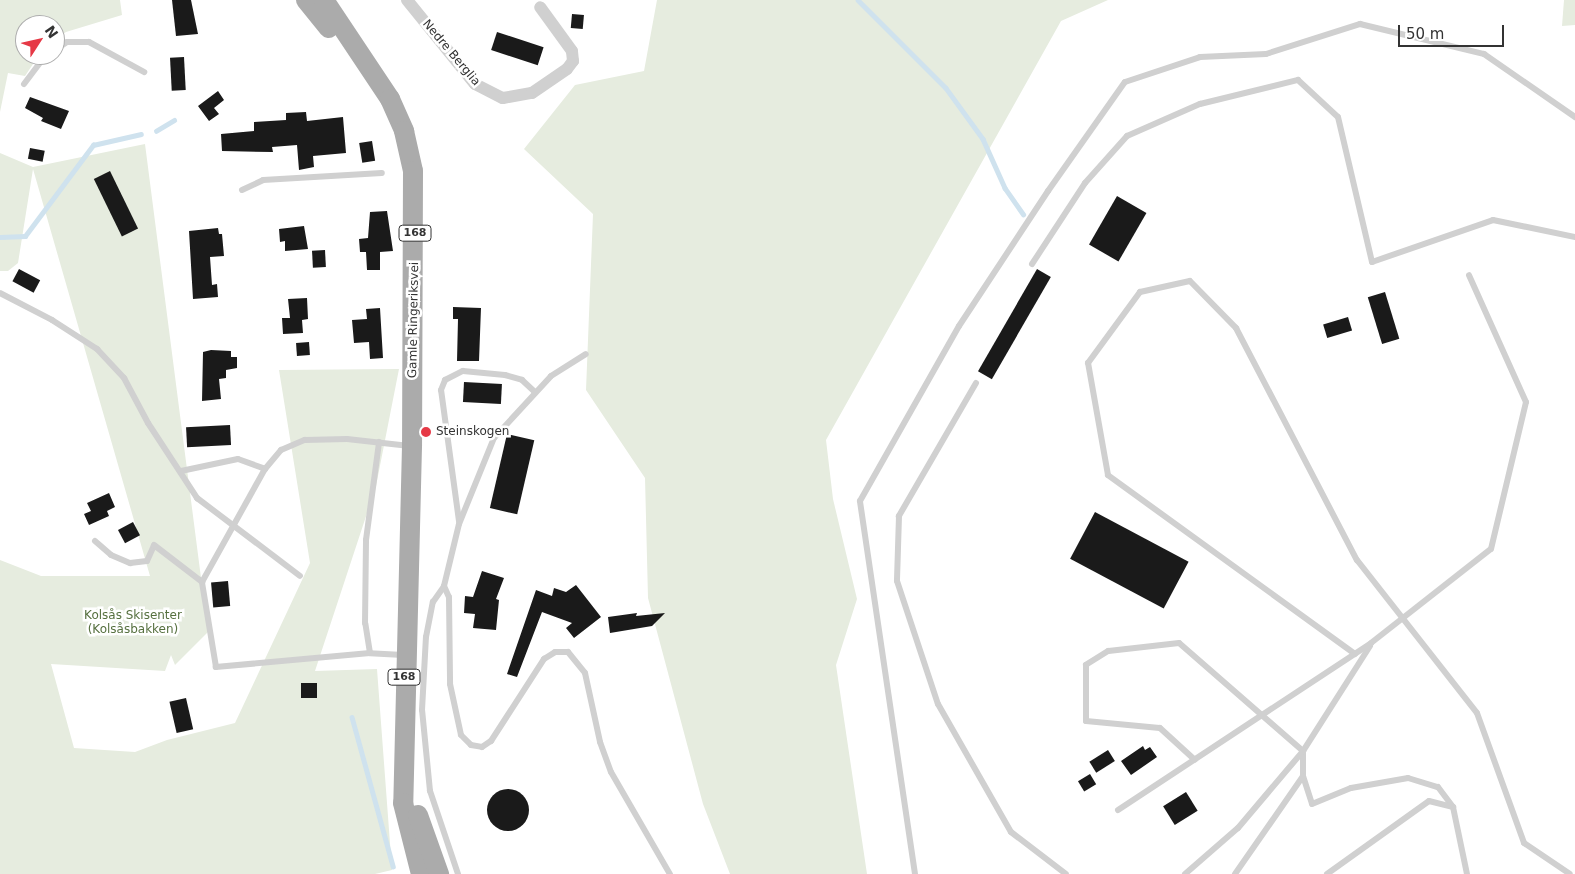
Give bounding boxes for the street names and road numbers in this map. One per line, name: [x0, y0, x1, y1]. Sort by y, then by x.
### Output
street label: Nedre Berglia: [419, 17, 483, 89]
road number: 168: [398, 224, 432, 242]
street label: Gamle Ringeriksvei: [406, 262, 422, 378]
road number: 168: [386, 669, 422, 686]

